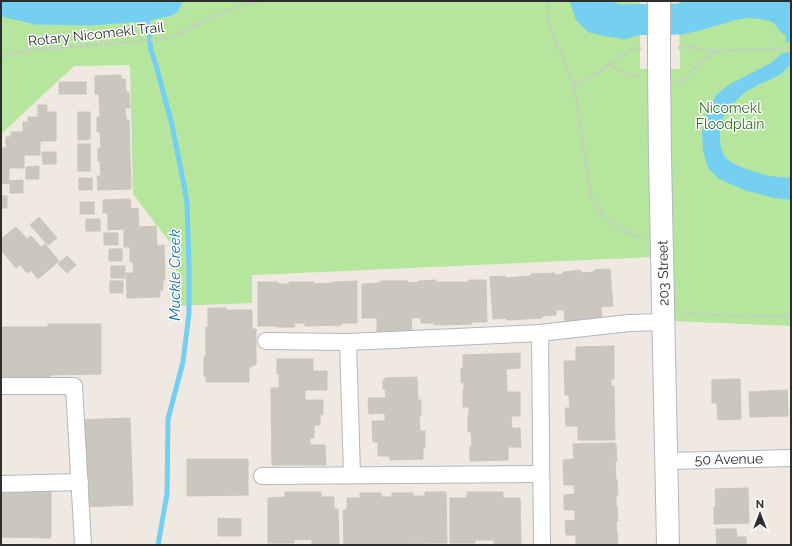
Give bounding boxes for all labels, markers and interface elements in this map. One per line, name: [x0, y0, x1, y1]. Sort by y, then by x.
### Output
street label: Rotary Nicomekl Trail: [27, 19, 165, 49]
park label: Nicomekl Floodplain: [696, 100, 764, 132]
water label: Muckle Creek: [166, 229, 184, 321]
street label: 203 Street: [654, 240, 672, 306]
street label: 50 Avenue: [695, 450, 763, 468]
north arrow: [740, 494, 780, 534]
text: N: [756, 498, 764, 511]

